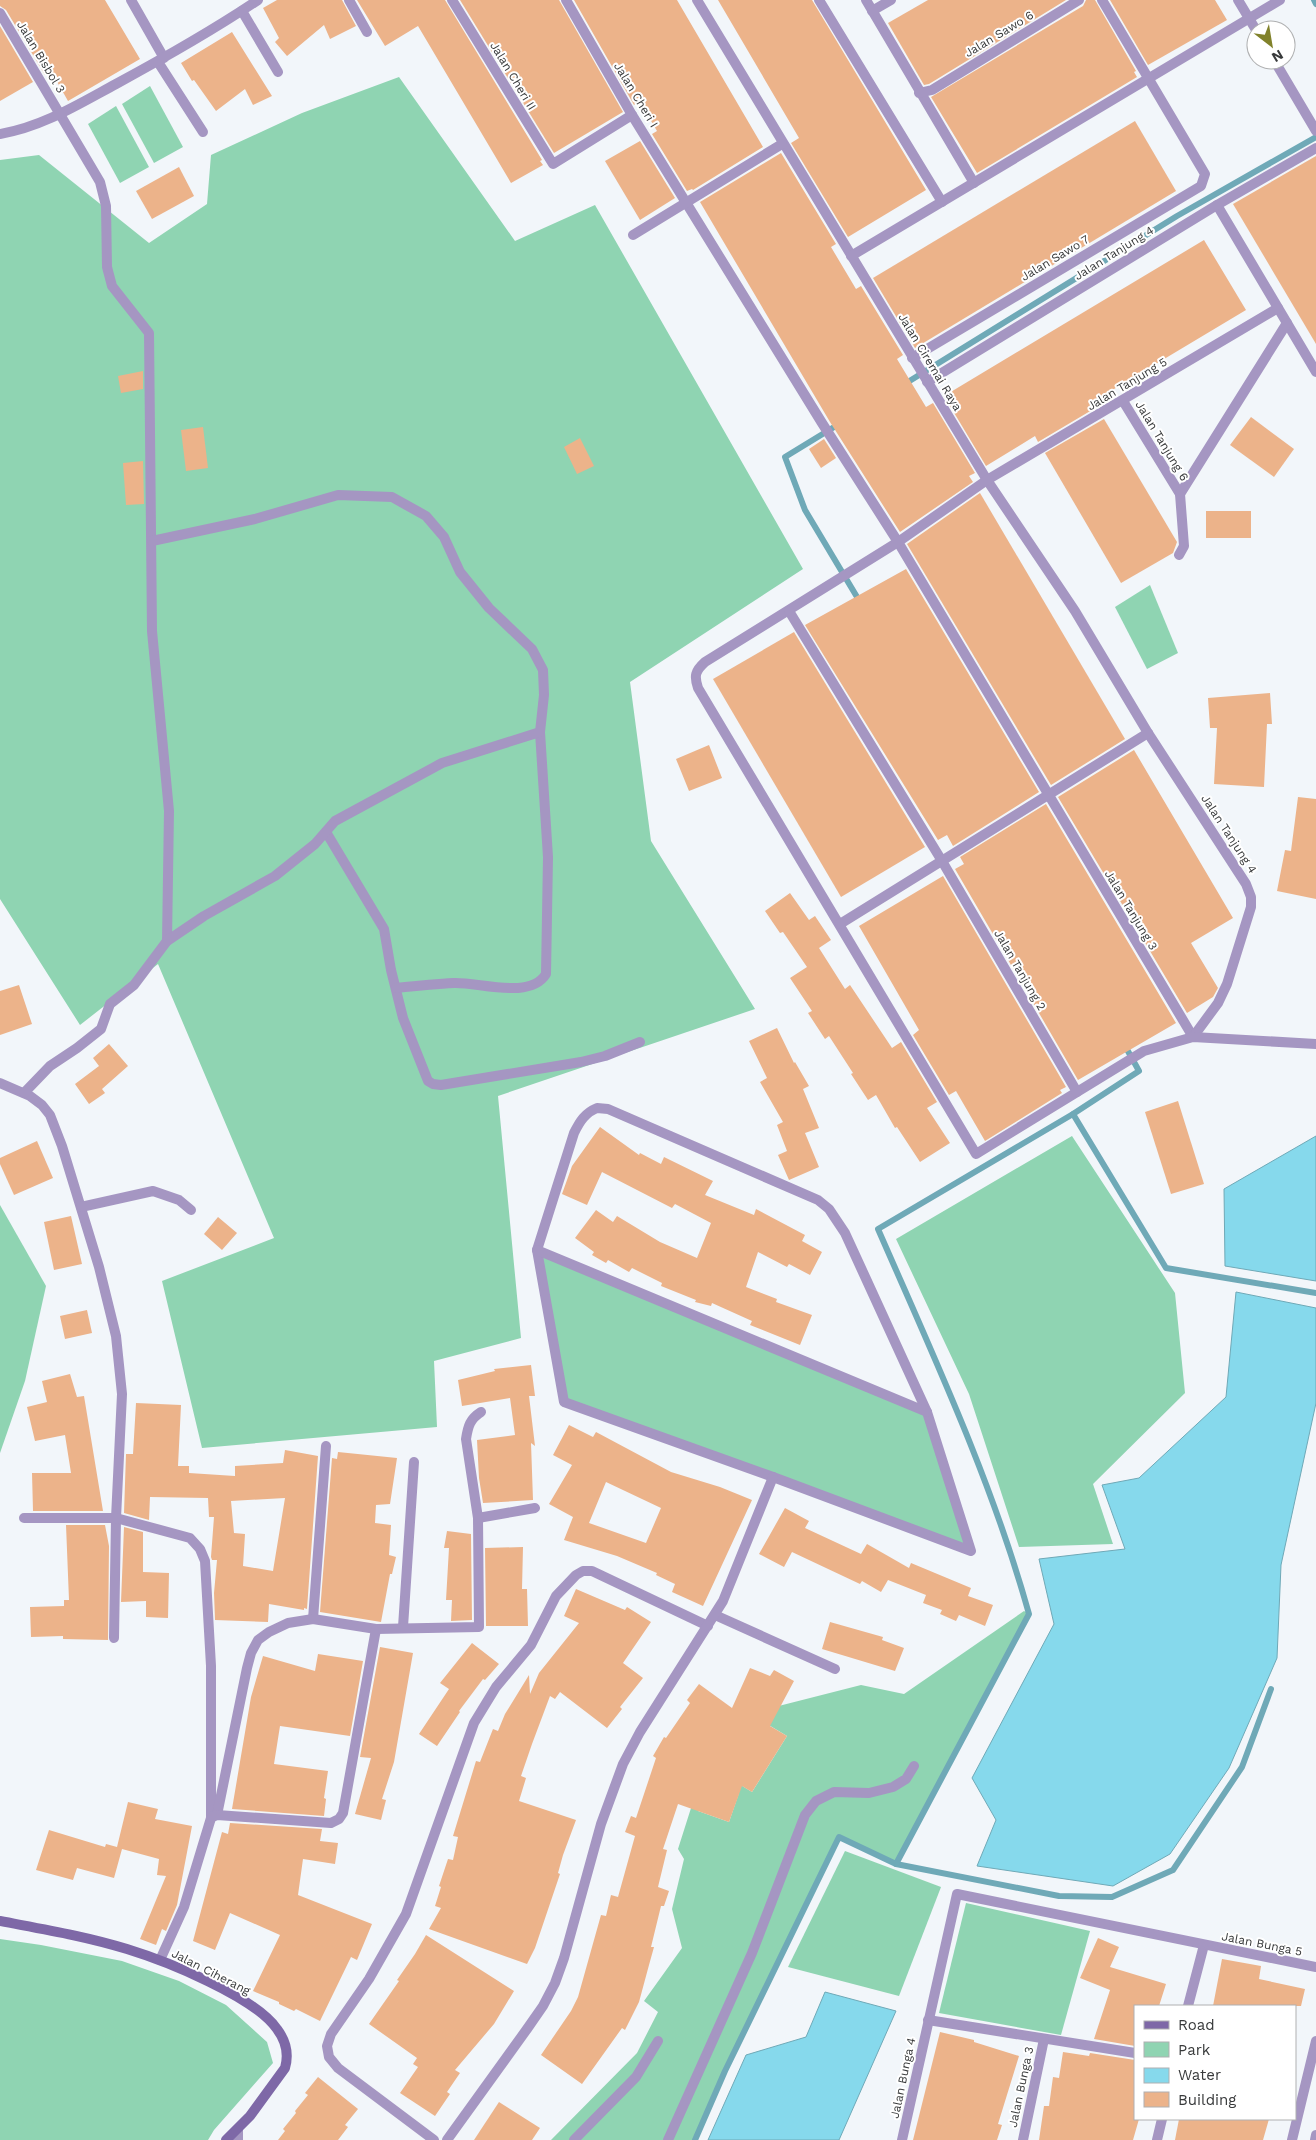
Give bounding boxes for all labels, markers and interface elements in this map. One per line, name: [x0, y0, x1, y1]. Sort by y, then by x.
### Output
street label: Jalan Sawo 6: [962, 8, 1036, 60]
street label: Jalan Bisbol 3: [14, 18, 68, 96]
north arrow: [1246, 20, 1296, 70]
street label: Jalan Cheri II: [487, 39, 539, 113]
text: N: [1269, 47, 1286, 66]
street label: Jalan Cheri I: [611, 60, 661, 130]
street label: Jalan Tanjung 4: [1072, 223, 1156, 283]
street label: Jalan Sawo 7: [1018, 232, 1092, 284]
street label: Jalan Ciremai Raya: [895, 311, 965, 413]
street label: Jalan Tanjung 5: [1084, 355, 1170, 413]
street label: Jalan Tanjung 6: [1133, 398, 1191, 484]
street label: Jalan Tanjung 4: [1198, 792, 1260, 876]
street label: Jalan Tanjung 3: [1102, 867, 1160, 953]
street label: Jalan Tanjung 2: [991, 927, 1049, 1013]
street label: Jalan Bunga 5: [1220, 1929, 1304, 1959]
street label: Jalan Ciherang: [169, 1946, 253, 1998]
legend: [1134, 2005, 1296, 2120]
text: Road: [1178, 2016, 1215, 2034]
street label: Jalan Bunga 4: [888, 2036, 918, 2120]
text: Park: [1178, 2041, 1211, 2059]
street label: Jalan Bunga 3: [1006, 2045, 1036, 2129]
text: Water: [1178, 2066, 1221, 2084]
text: Building: [1178, 2091, 1236, 2109]

